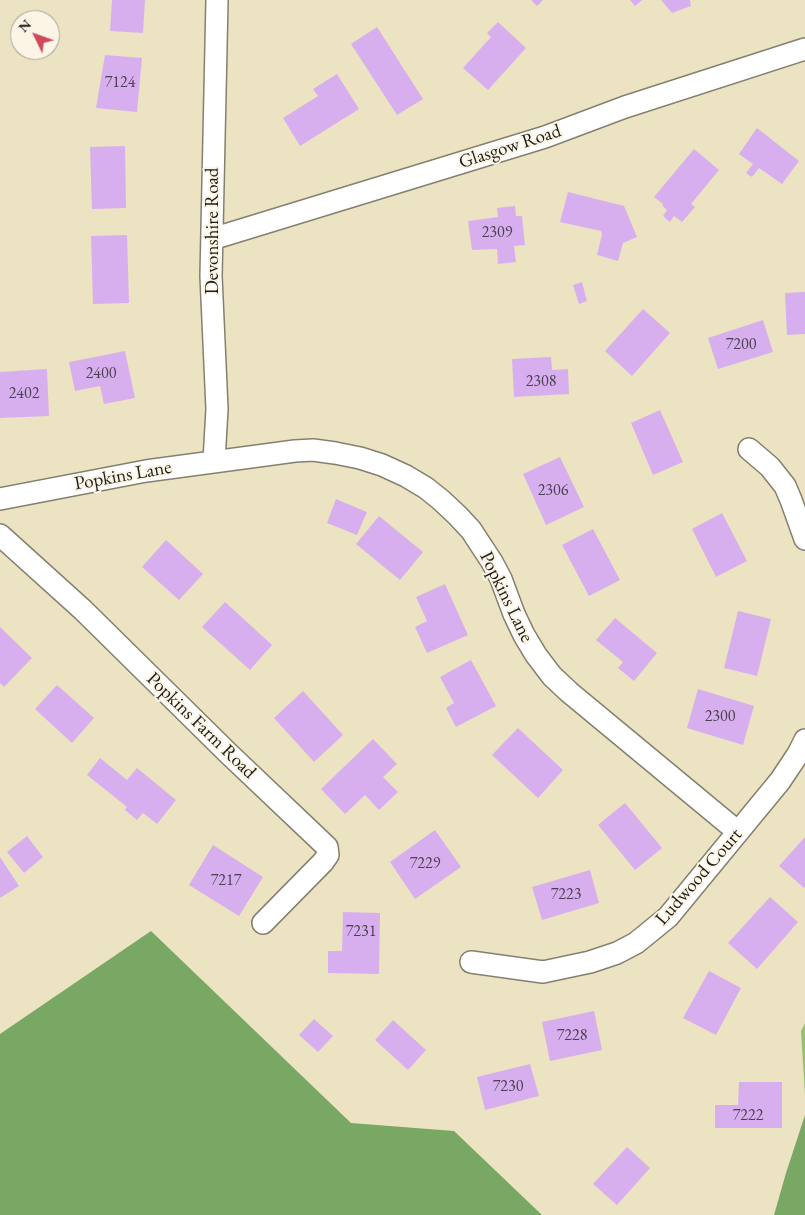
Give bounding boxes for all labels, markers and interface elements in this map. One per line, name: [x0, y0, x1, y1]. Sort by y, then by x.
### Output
north arrow: [10, 10, 60, 60]
text: N: [14, 15, 35, 36]
house number: 7124: [105, 73, 135, 93]
street label: Glasgow Road: [456, 120, 564, 174]
street label: Devonshire Road: [202, 168, 224, 294]
house number: 2309: [482, 223, 512, 243]
house number: 7200: [726, 335, 756, 355]
house number: 2400: [86, 364, 116, 384]
house number: 2308: [526, 372, 556, 392]
house number: 2402: [9, 384, 39, 404]
street label: Popkins Lane: [73, 456, 173, 496]
house number: 2306: [538, 481, 568, 501]
street label: Popkins Lane: [474, 548, 538, 646]
street label: Popkins Farm Road: [141, 668, 261, 784]
house number: 2300: [705, 707, 735, 727]
street label: Ludwood Court: [651, 824, 747, 930]
house number: 7229: [410, 854, 440, 874]
house number: 7217: [211, 871, 241, 891]
house number: 7223: [551, 885, 581, 905]
house number: 7231: [346, 922, 376, 942]
house number: 7228: [557, 1026, 587, 1046]
house number: 7230: [493, 1077, 523, 1097]
house number: 7222: [733, 1106, 763, 1126]

